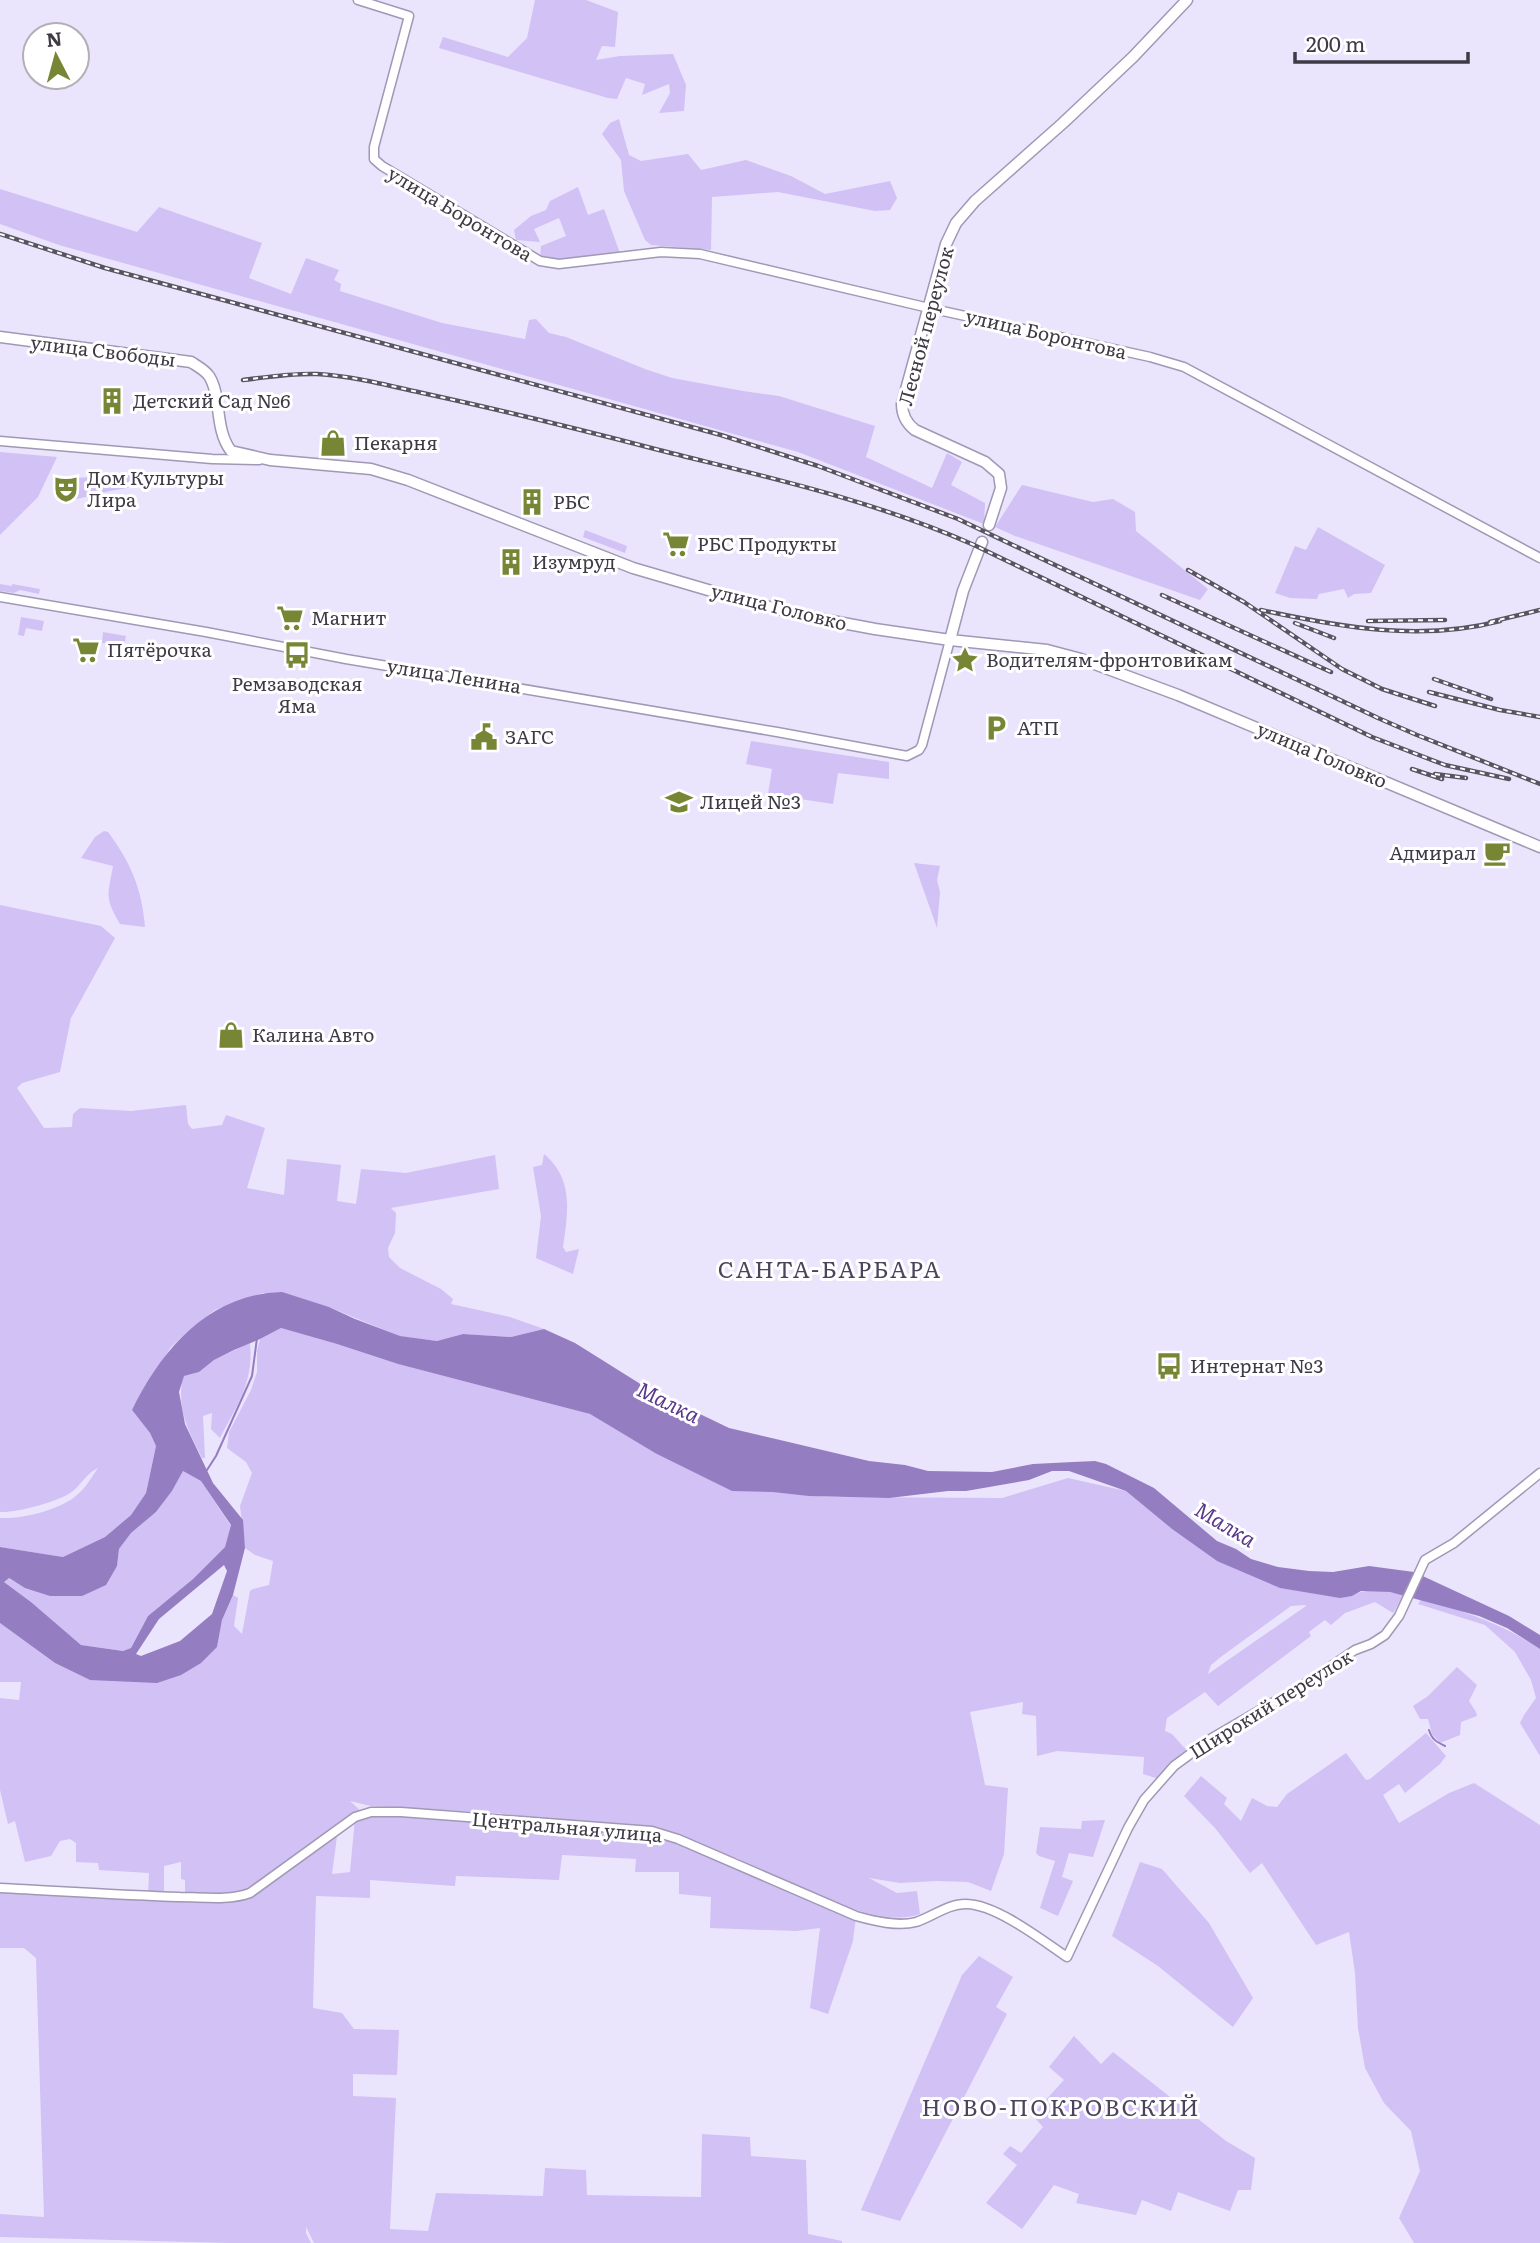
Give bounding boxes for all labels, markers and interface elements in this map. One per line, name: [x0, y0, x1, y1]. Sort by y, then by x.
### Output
north arrow: [21, 21, 91, 91]
scale bar: [1295, 21, 1468, 65]
text: N: [45, 23, 64, 53]
text: 200 m: [1306, 27, 1366, 58]
street label: улица Боронтова: [383, 159, 539, 268]
street label: Лесной переулок: [890, 242, 960, 408]
street label: улица Боронтова: [963, 301, 1130, 365]
street label: улица Свободы: [29, 327, 177, 373]
building icon: Детский Сад №6: [97, 386, 127, 416]
place label: Детский Сад №6: [133, 386, 291, 414]
shop icon: Пекарня: [318, 428, 348, 458]
place label: Пекарня: [354, 428, 438, 456]
place label: Дом Культуры Лира: [87, 463, 224, 513]
theatre icon: Дом Культуры Лира: [51, 474, 81, 504]
building icon: РБС: [517, 487, 547, 517]
place label: РБС: [553, 487, 590, 515]
supermarket icon: РБС Продукты: [661, 529, 691, 559]
place label: РБС Продукты: [697, 529, 837, 557]
building icon: Изумруд: [496, 547, 526, 577]
place label: Изумруд: [532, 547, 616, 575]
street label: улица Головко: [708, 576, 850, 636]
supermarket icon: Магнит: [275, 603, 305, 633]
place label: Магнит: [311, 603, 387, 631]
supermarket icon: Пятёрочка: [71, 635, 101, 665]
place label: Пятёрочка: [107, 635, 212, 663]
bus stop icon: Ремзаводская Яма: [282, 640, 312, 670]
place icon: Водителям-фронтовикам: [950, 645, 980, 675]
place label: Водителям-фронтовикам: [986, 645, 1232, 673]
street label: улица Ленина: [385, 651, 524, 700]
place label: Ремзаводская Яма: [232, 669, 362, 719]
parking icon: АТП: [981, 713, 1011, 743]
place label: АТП: [1017, 713, 1059, 741]
street label: улица Головко: [1253, 714, 1392, 794]
public building icon: ЗАГС: [469, 722, 499, 752]
place label: ЗАГС: [505, 722, 554, 750]
school or university icon: Лицей №3: [664, 787, 694, 817]
place label: Лицей №3: [700, 787, 801, 815]
place label: Адмирал: [1389, 838, 1476, 866]
cafe icon: Адмирал: [1482, 838, 1512, 868]
shop icon: Калина Авто: [216, 1020, 246, 1050]
place label: Калина Авто: [252, 1020, 374, 1048]
district label: САНТА-БАРБАРА: [718, 1251, 942, 1285]
bus stop icon: Интернат №3: [1154, 1351, 1184, 1381]
place label: Интернат №3: [1190, 1351, 1324, 1379]
water label: Малка: [633, 1372, 706, 1429]
water label: Малка: [1190, 1493, 1263, 1553]
street label: Широкий переулок: [1184, 1641, 1358, 1765]
street label: Центральная улица: [471, 1804, 664, 1848]
district label: НОВО-ПОКРОВСКИЙ: [921, 2089, 1201, 2123]

